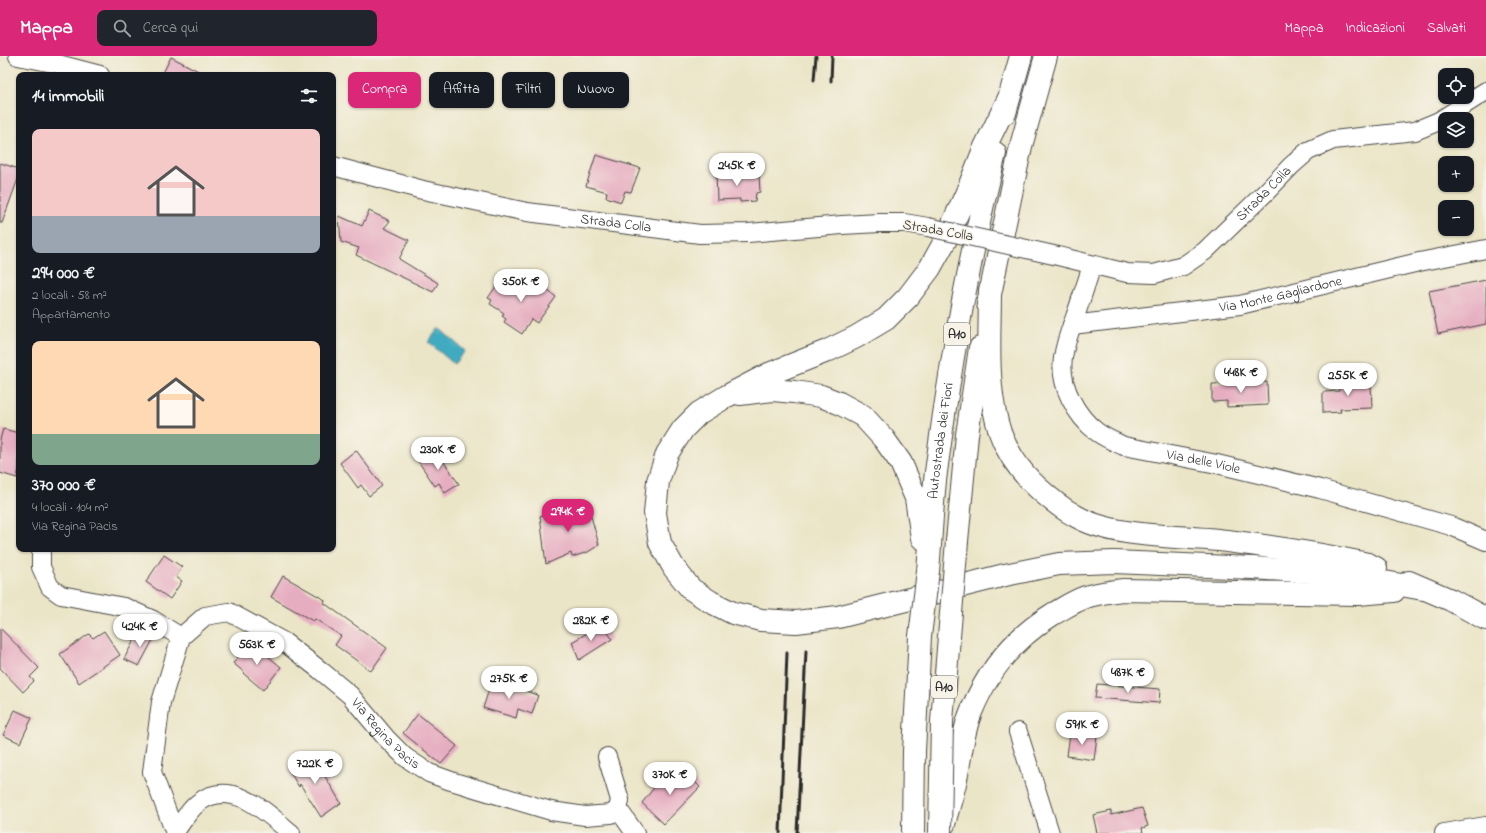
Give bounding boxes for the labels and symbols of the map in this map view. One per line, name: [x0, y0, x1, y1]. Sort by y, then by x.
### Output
pin: 245K €: [704, 153, 770, 187]
street label: Strada Colla: [1231, 161, 1296, 226]
street label: Strada Colla: [579, 208, 653, 238]
street label: Strada Colla: [901, 214, 975, 248]
pin: 350K €: [488, 269, 554, 303]
street label: Via Monte Gagliardone: [1217, 270, 1345, 318]
road number: A10: [944, 323, 970, 345]
pin: 448K €: [1208, 360, 1274, 394]
pin: 255K €: [1315, 363, 1381, 397]
street label: Autostrada dei Fiori: [923, 381, 959, 500]
pin: 230K €: [405, 437, 471, 471]
street label: Via delle Viole: [1164, 444, 1243, 480]
pin: 294K €: [535, 499, 601, 533]
pin: 282K €: [558, 608, 624, 642]
pin: 424K €: [107, 614, 173, 648]
pin: 563K €: [224, 632, 290, 666]
pin: 487K €: [1095, 660, 1161, 694]
pin: 275K €: [476, 666, 542, 700]
road number: A10: [931, 676, 957, 698]
street label: Via Regina Pacis: [345, 692, 424, 775]
pin: 591K €: [1049, 712, 1115, 746]
pin: 722K €: [282, 751, 348, 785]
pin: 370K €: [637, 762, 703, 796]

